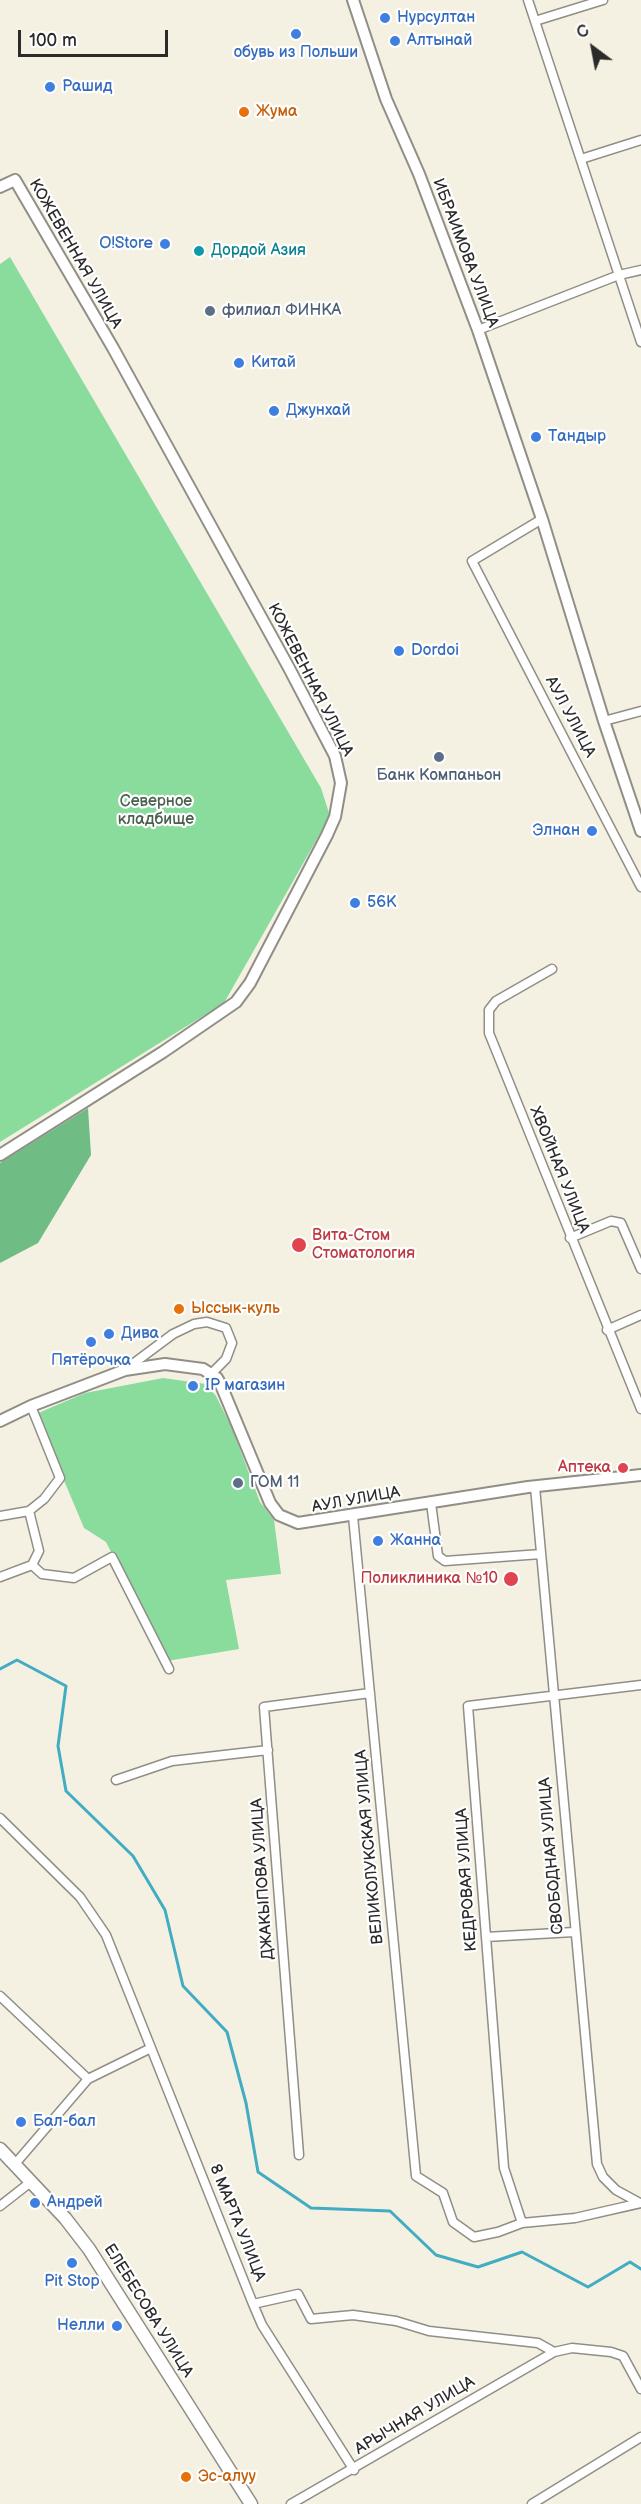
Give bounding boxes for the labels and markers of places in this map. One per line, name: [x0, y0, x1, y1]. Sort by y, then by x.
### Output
place label: Нурсултан: [397, 8, 475, 28]
marker: Нурсултан: [378, 11, 392, 25]
marker: обувь из Польши: [289, 27, 303, 41]
place label: Алтынай: [407, 31, 472, 51]
marker: Алтынай: [388, 34, 402, 48]
place label: обувь из Польши: [234, 43, 358, 63]
place label: Рашид: [62, 77, 113, 97]
marker: Рашид: [43, 80, 57, 94]
place label: Жума: [256, 102, 297, 122]
marker: Жума: [237, 105, 251, 119]
place label: O!Store: [99, 234, 153, 254]
marker: O!Store: [158, 237, 172, 251]
place label: Дордой Азия: [211, 241, 306, 261]
marker: Дордой Азия: [192, 244, 206, 258]
place label: филиал ФИНКА: [222, 301, 341, 321]
marker: филиал ФИНКА: [203, 304, 217, 318]
place label: Китай: [251, 353, 296, 373]
marker: Китай: [232, 356, 246, 370]
place label: Джунхай: [286, 401, 351, 421]
marker: Джунхай: [267, 404, 281, 418]
place label: Тандыр: [548, 427, 606, 447]
marker: Тандыр: [529, 430, 543, 444]
place label: Dordoi: [411, 641, 459, 661]
marker: Dordoi: [392, 644, 406, 658]
marker: Банк Компаньон: [432, 750, 446, 764]
place label: Банк Компаньон: [377, 766, 501, 786]
place label: Элнан: [532, 821, 580, 841]
marker: Элнан: [585, 824, 599, 838]
place label: 56К: [367, 893, 396, 913]
marker: 56К: [348, 896, 362, 910]
place label: Вита-Стом Стоматология: [312, 1226, 415, 1264]
marker: Вита-Стом Стоматология: [290, 1236, 308, 1254]
place label: Ыссык-куль: [191, 1299, 280, 1319]
marker: Ыссык-куль: [172, 1302, 186, 1316]
place label: Дива: [121, 1324, 159, 1344]
marker: Дива: [102, 1327, 116, 1341]
marker: Пятёрочка: [84, 1335, 98, 1349]
place label: Пятёрочка: [51, 1351, 131, 1371]
place label: IP магазин: [205, 1376, 285, 1396]
marker: IP магазин: [186, 1379, 200, 1393]
place label: Аптека: [558, 1458, 611, 1478]
marker: Аптека: [616, 1461, 630, 1475]
place label: ГОМ 11: [250, 1473, 300, 1493]
marker: ГОМ 11: [231, 1476, 245, 1490]
place label: Жанна: [390, 1531, 441, 1551]
marker: Жанна: [371, 1534, 385, 1548]
place label: Поликлиника №10: [361, 1569, 498, 1589]
marker: Поликлиника №10: [502, 1570, 520, 1588]
place label: Бал-бал: [33, 2112, 96, 2132]
marker: Бал-бал: [14, 2115, 28, 2129]
place label: Андрей: [47, 2193, 103, 2213]
marker: Андрей: [28, 2196, 42, 2210]
marker: Pit Stop: [65, 2256, 79, 2270]
place label: Pit Stop: [44, 2272, 100, 2292]
place label: Нелли: [57, 2316, 105, 2336]
marker: Нелли: [110, 2319, 124, 2333]
place label: Эс-алуу: [198, 2467, 256, 2487]
marker: Эс-алуу: [179, 2470, 193, 2484]

